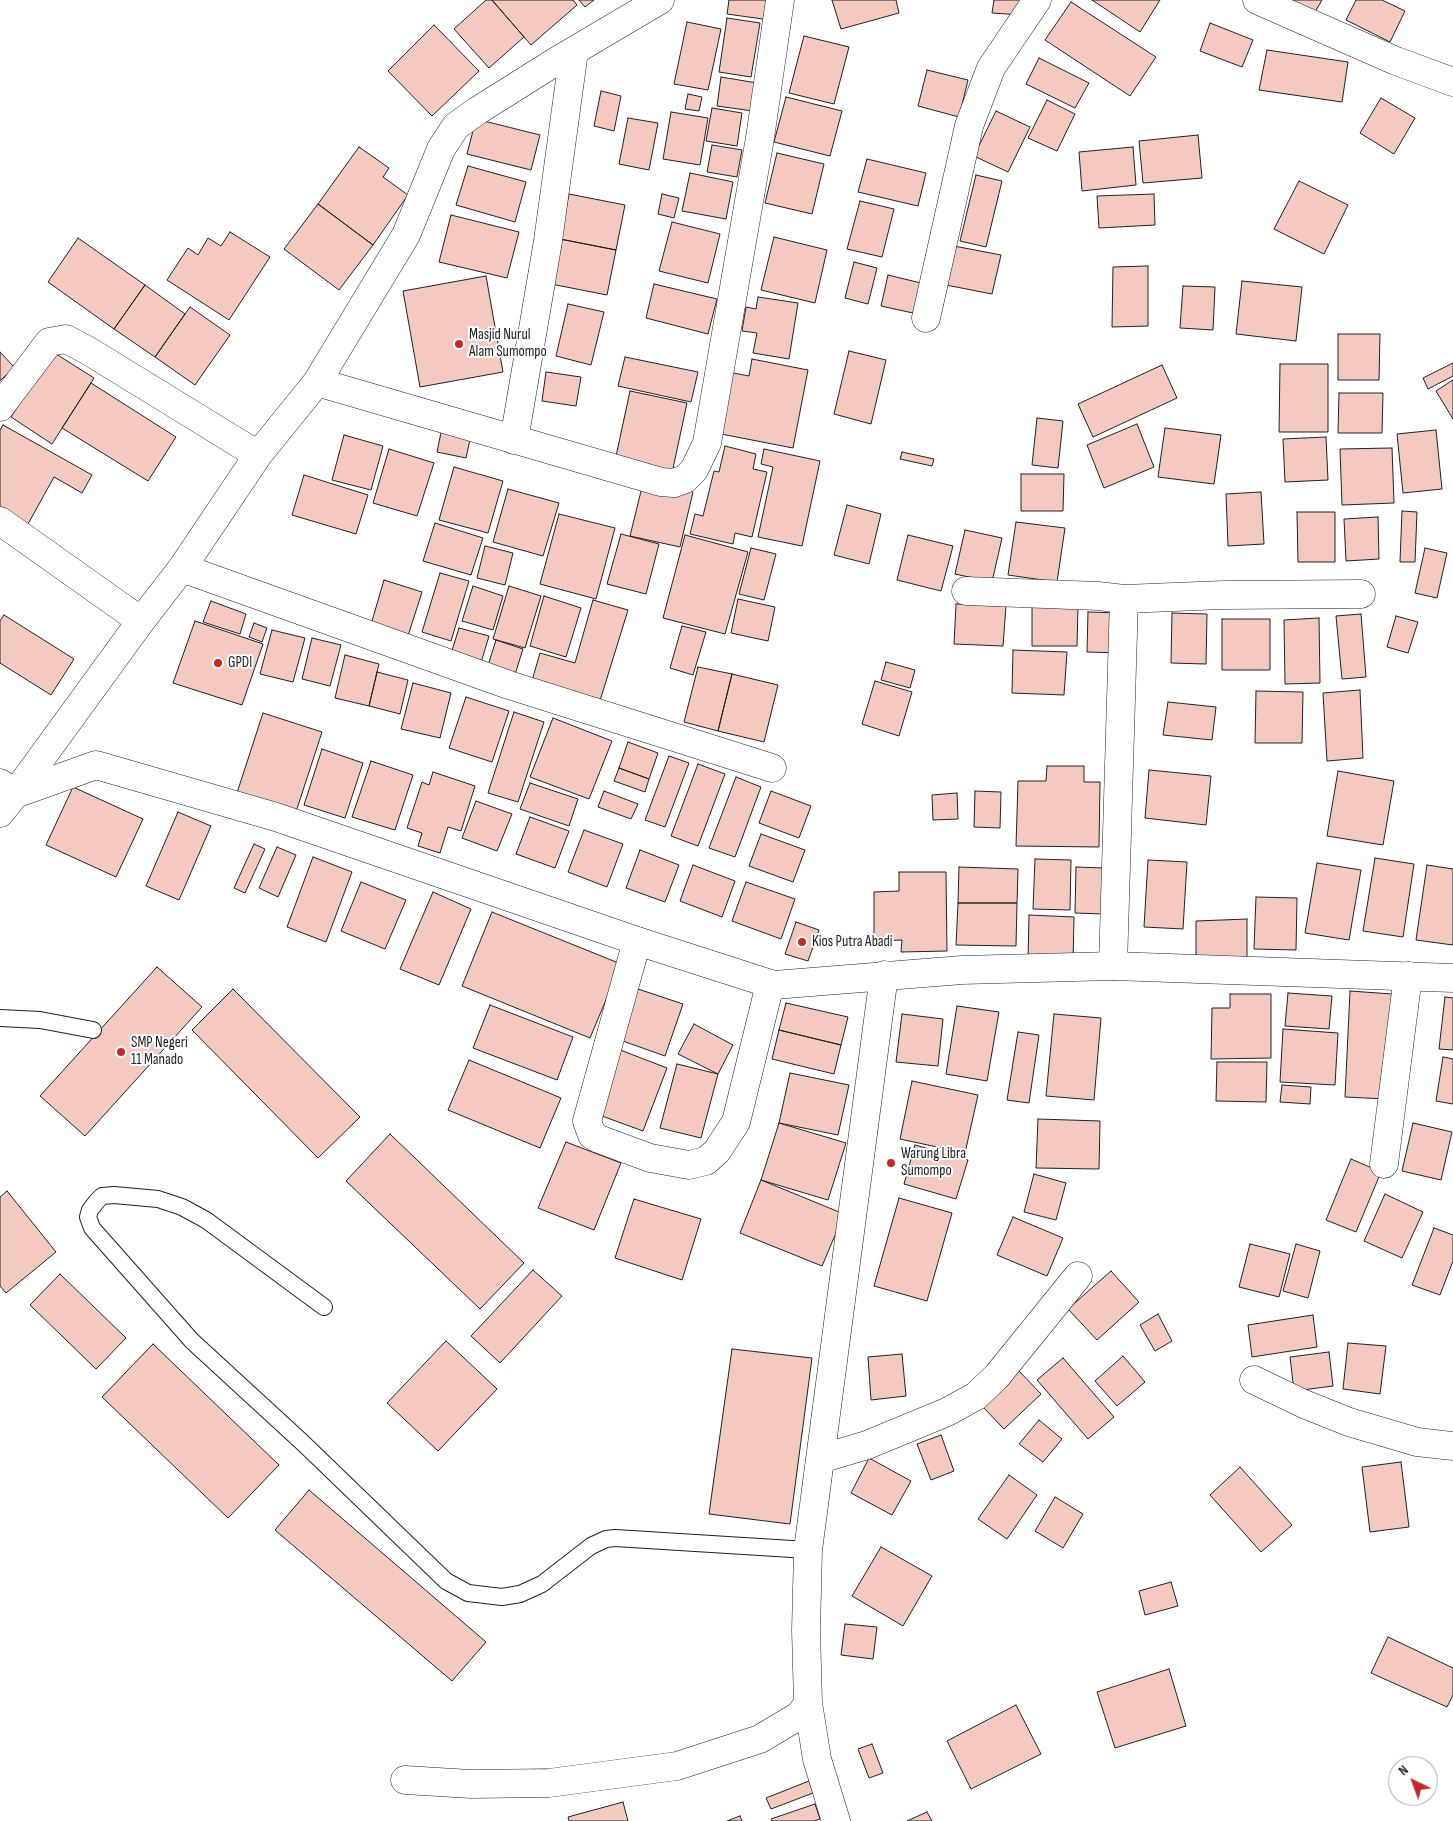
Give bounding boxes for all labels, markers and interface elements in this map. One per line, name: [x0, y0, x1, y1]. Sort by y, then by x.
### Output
place label: Masjid Nurul Alam Sumompo: [469, 326, 547, 361]
marker: Masjid Nurul Alam Sumompo: [453, 338, 465, 350]
place label: GPDI: [228, 654, 252, 672]
marker: GPDI: [212, 657, 224, 669]
place label: Kios Putra Abadi: [812, 933, 893, 951]
marker: Kios Putra Abadi: [796, 936, 808, 948]
place label: SMP Negeri 11 Manado: [131, 1034, 188, 1069]
marker: SMP Negeri 11 Manado: [115, 1046, 127, 1058]
place label: Warung Libra Sumompo: [901, 1145, 966, 1180]
marker: Warung Libra Sumompo: [885, 1157, 897, 1169]
north arrow: [1388, 1756, 1438, 1806]
text: N: [1395, 1761, 1412, 1779]

